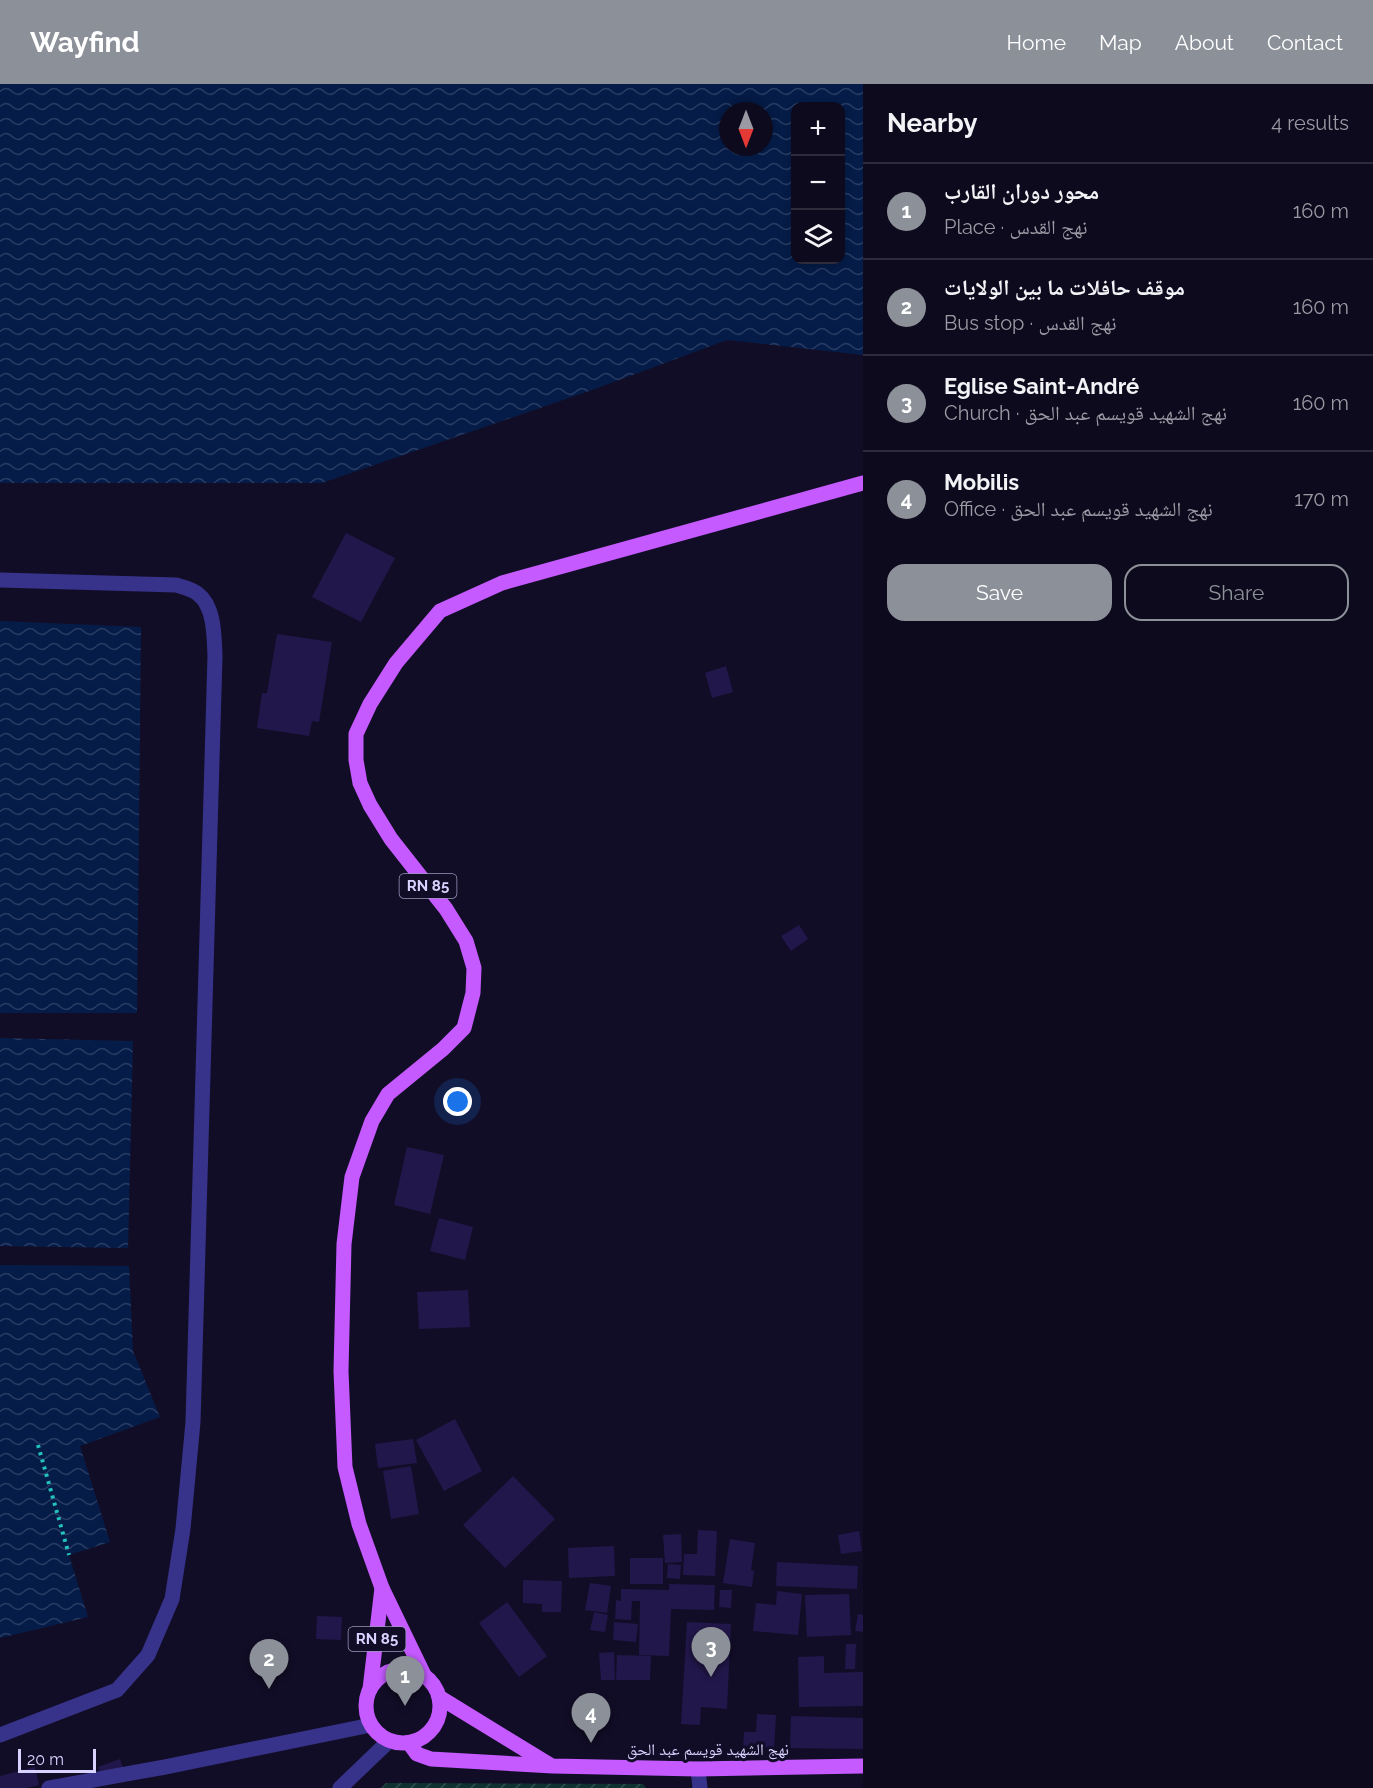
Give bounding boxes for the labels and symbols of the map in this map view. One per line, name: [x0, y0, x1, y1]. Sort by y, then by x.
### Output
north arrow: [719, 102, 773, 156]
road number: RN 85: [400, 874, 456, 898]
your location: [443, 1087, 472, 1116]
road number: RN 85: [348, 1627, 406, 1651]
pin: 3: [692, 1628, 730, 1677]
pin: 2: [250, 1640, 288, 1689]
pin: 1: [386, 1656, 424, 1706]
pin: 4: [572, 1694, 610, 1743]
street label: نهج الشهيد قويسم عبد الحق: [627, 1740, 789, 1760]
scale bar: [18, 1746, 96, 1774]

